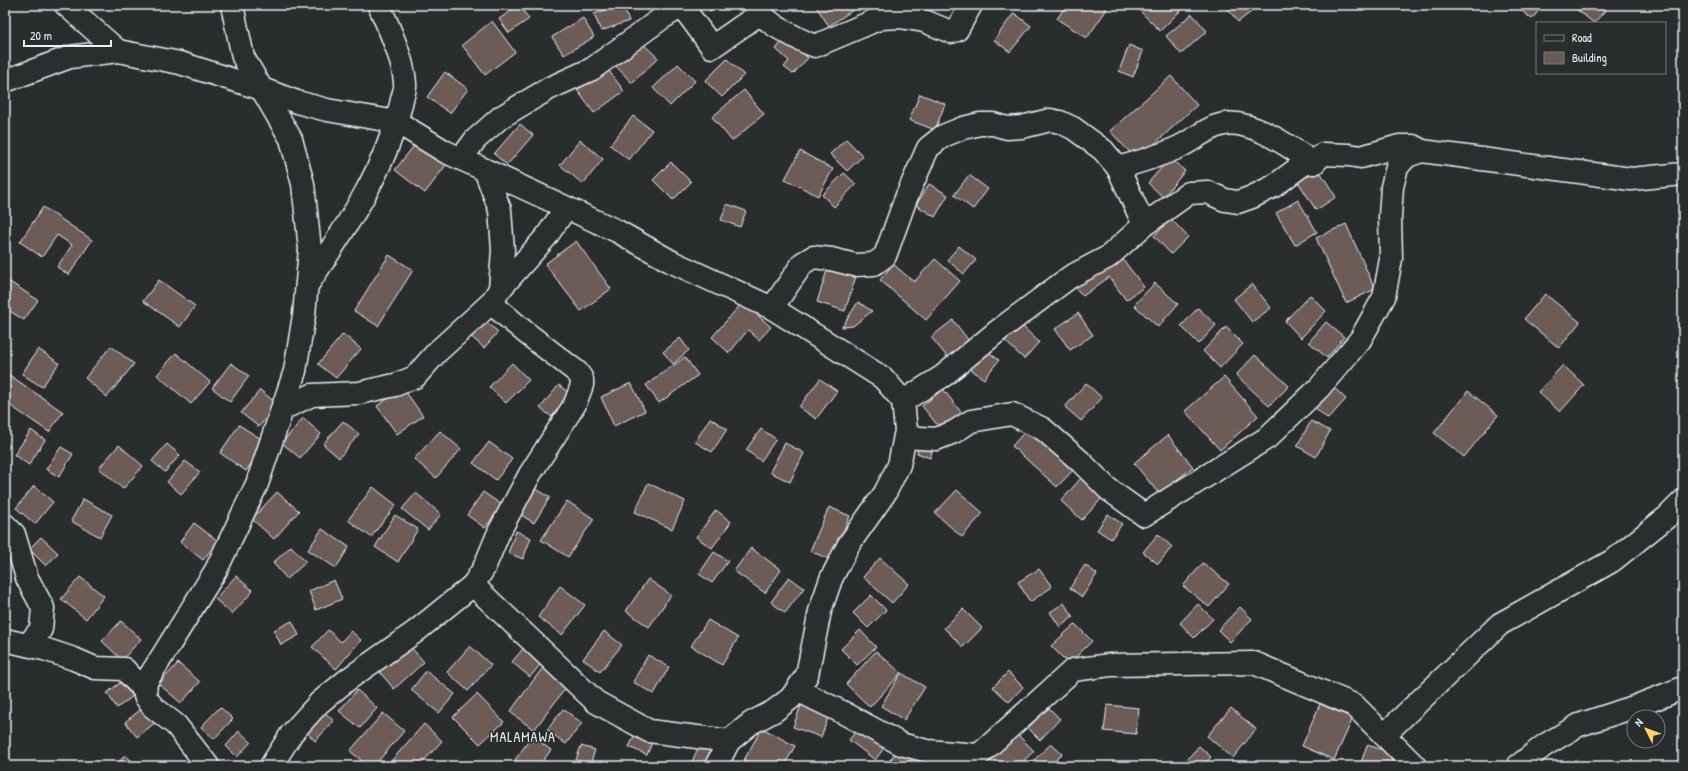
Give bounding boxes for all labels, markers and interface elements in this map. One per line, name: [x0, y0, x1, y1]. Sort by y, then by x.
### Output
scale bar: [24, 22, 111, 48]
legend: [1536, 22, 1666, 74]
text: 20 m: [30, 27, 52, 44]
text: Road: [1572, 29, 1592, 46]
text: Building: [1572, 49, 1607, 66]
north arrow: [1626, 709, 1666, 749]
text: N: [1631, 715, 1646, 729]
district label: MALAMAWA: [490, 727, 556, 746]

